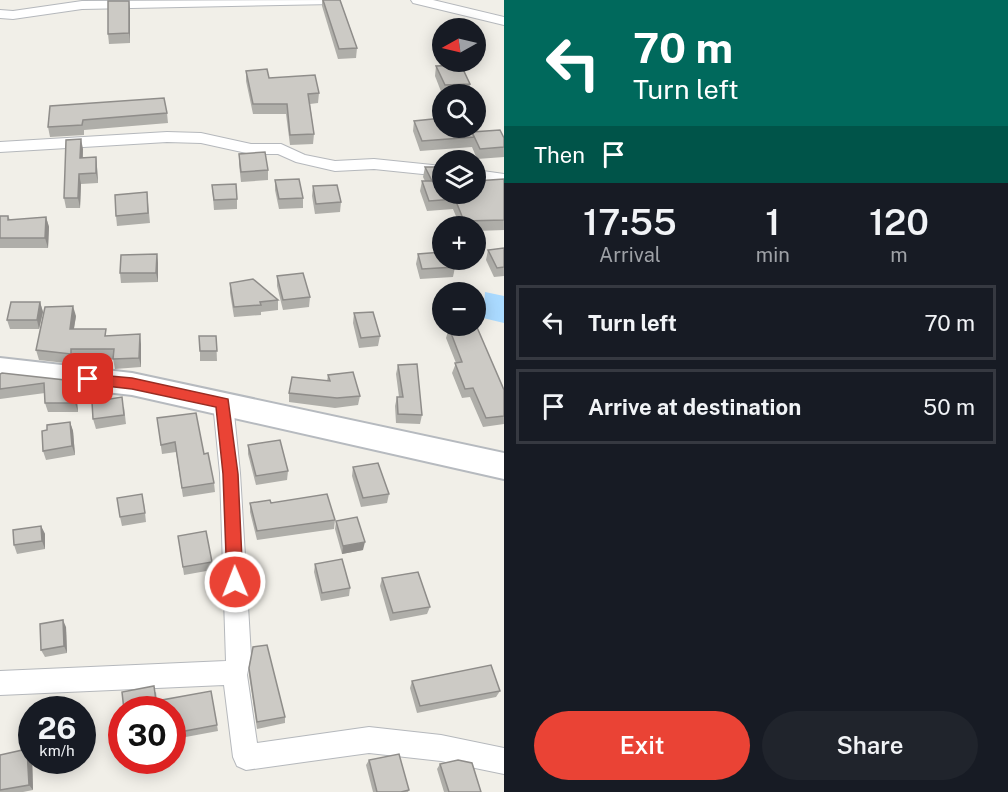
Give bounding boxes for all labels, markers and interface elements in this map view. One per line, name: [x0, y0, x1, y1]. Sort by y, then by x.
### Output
north arrow: [432, 18, 486, 72]
map controls: [432, 18, 486, 336]
text: 70 m: [633, 23, 733, 72]
icon: left: [534, 24, 612, 102]
text: Turn left: [633, 73, 739, 105]
button: search: [432, 84, 486, 138]
icon: arrive: [597, 138, 630, 171]
text: Then: [534, 142, 585, 168]
button: layers: [432, 150, 486, 204]
text: 17:55: [583, 201, 677, 243]
text: 1: [765, 201, 780, 243]
text: 120: [869, 201, 929, 243]
button: +: [432, 216, 486, 270]
text: Arrival: [599, 243, 661, 267]
text: min: [756, 243, 790, 267]
text: m: [890, 243, 908, 267]
button: −: [432, 282, 486, 336]
icon: left: [537, 306, 570, 339]
text: Turn left: [588, 310, 677, 336]
text: 70 m: [924, 310, 975, 336]
pin: [62, 353, 113, 404]
icon: arrive: [71, 362, 104, 395]
icon: arrive: [537, 390, 570, 423]
text: Arrive at destination: [588, 394, 801, 420]
text: 50 m: [923, 394, 975, 420]
position arrow: [203, 550, 267, 614]
speed limit sign: 30: [108, 696, 186, 774]
text: 26: [38, 710, 76, 746]
button: Exit: [534, 711, 750, 780]
button: Share: [762, 711, 978, 780]
text: km/h: [39, 742, 75, 759]

